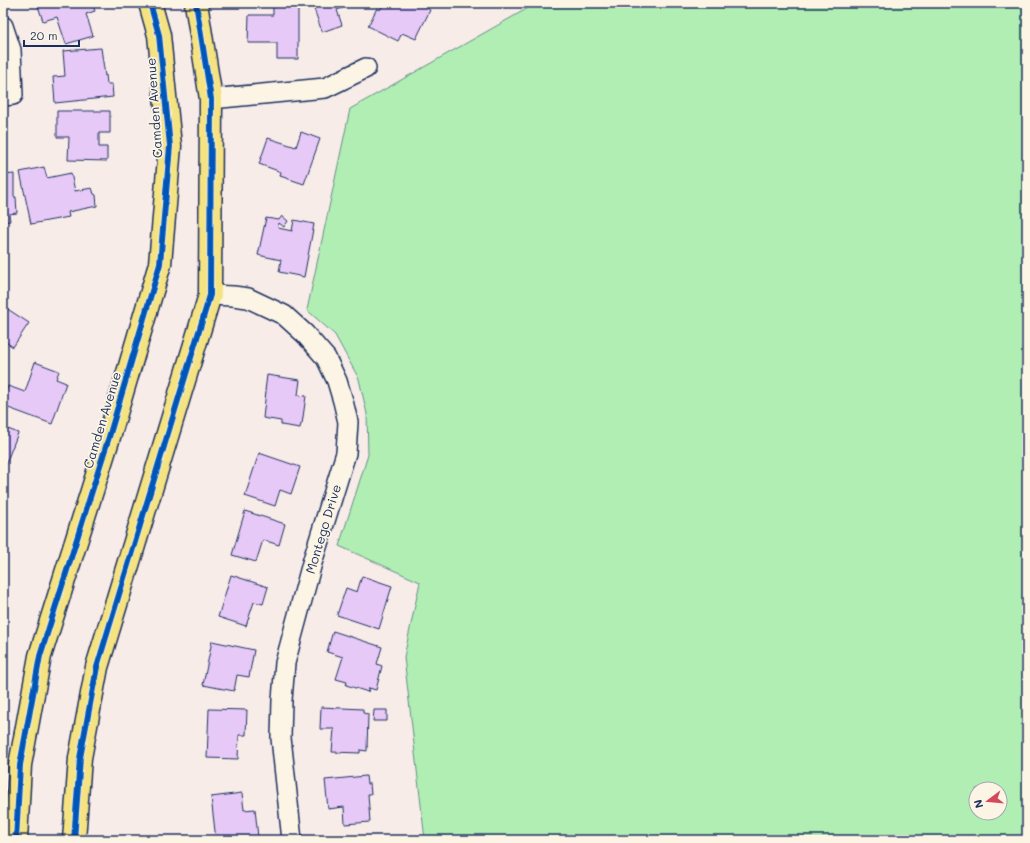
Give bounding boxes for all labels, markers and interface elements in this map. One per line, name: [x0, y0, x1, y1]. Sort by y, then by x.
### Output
scale bar: [24, 22, 79, 48]
text: 20 m: [30, 27, 58, 43]
street label: Camden Avenue: [142, 57, 165, 159]
street label: Camden Avenue: [79, 369, 124, 470]
street label: Montego Drive: [301, 482, 344, 576]
north arrow: [968, 781, 1008, 821]
text: N: [970, 798, 986, 810]

